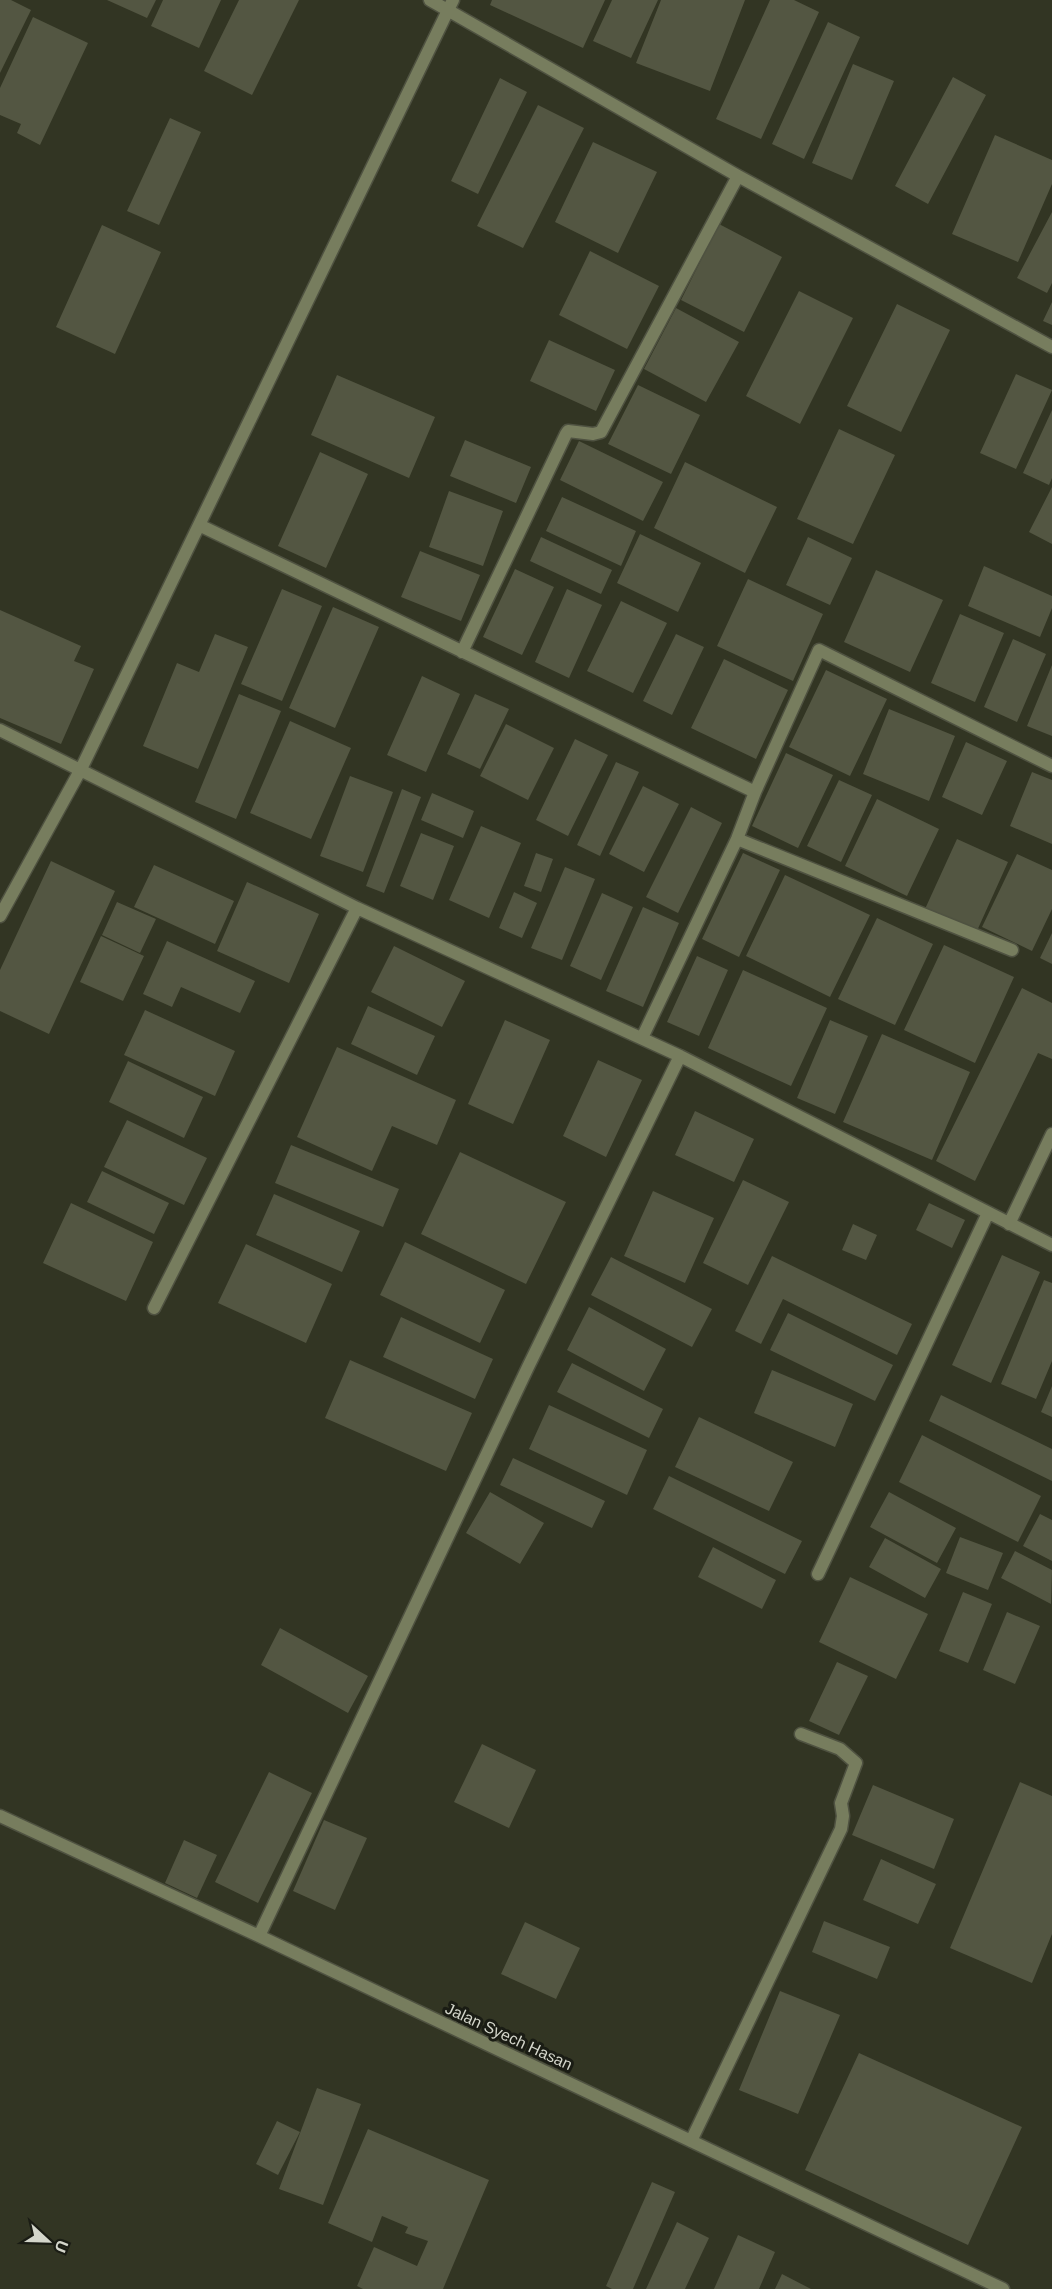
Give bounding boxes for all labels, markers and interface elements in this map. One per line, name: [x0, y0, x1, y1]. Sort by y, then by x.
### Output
street label: Jalan Syech Hasan: [443, 2000, 575, 2073]
north arrow: [18, 2211, 78, 2271]
text: U: [51, 2238, 71, 2255]

